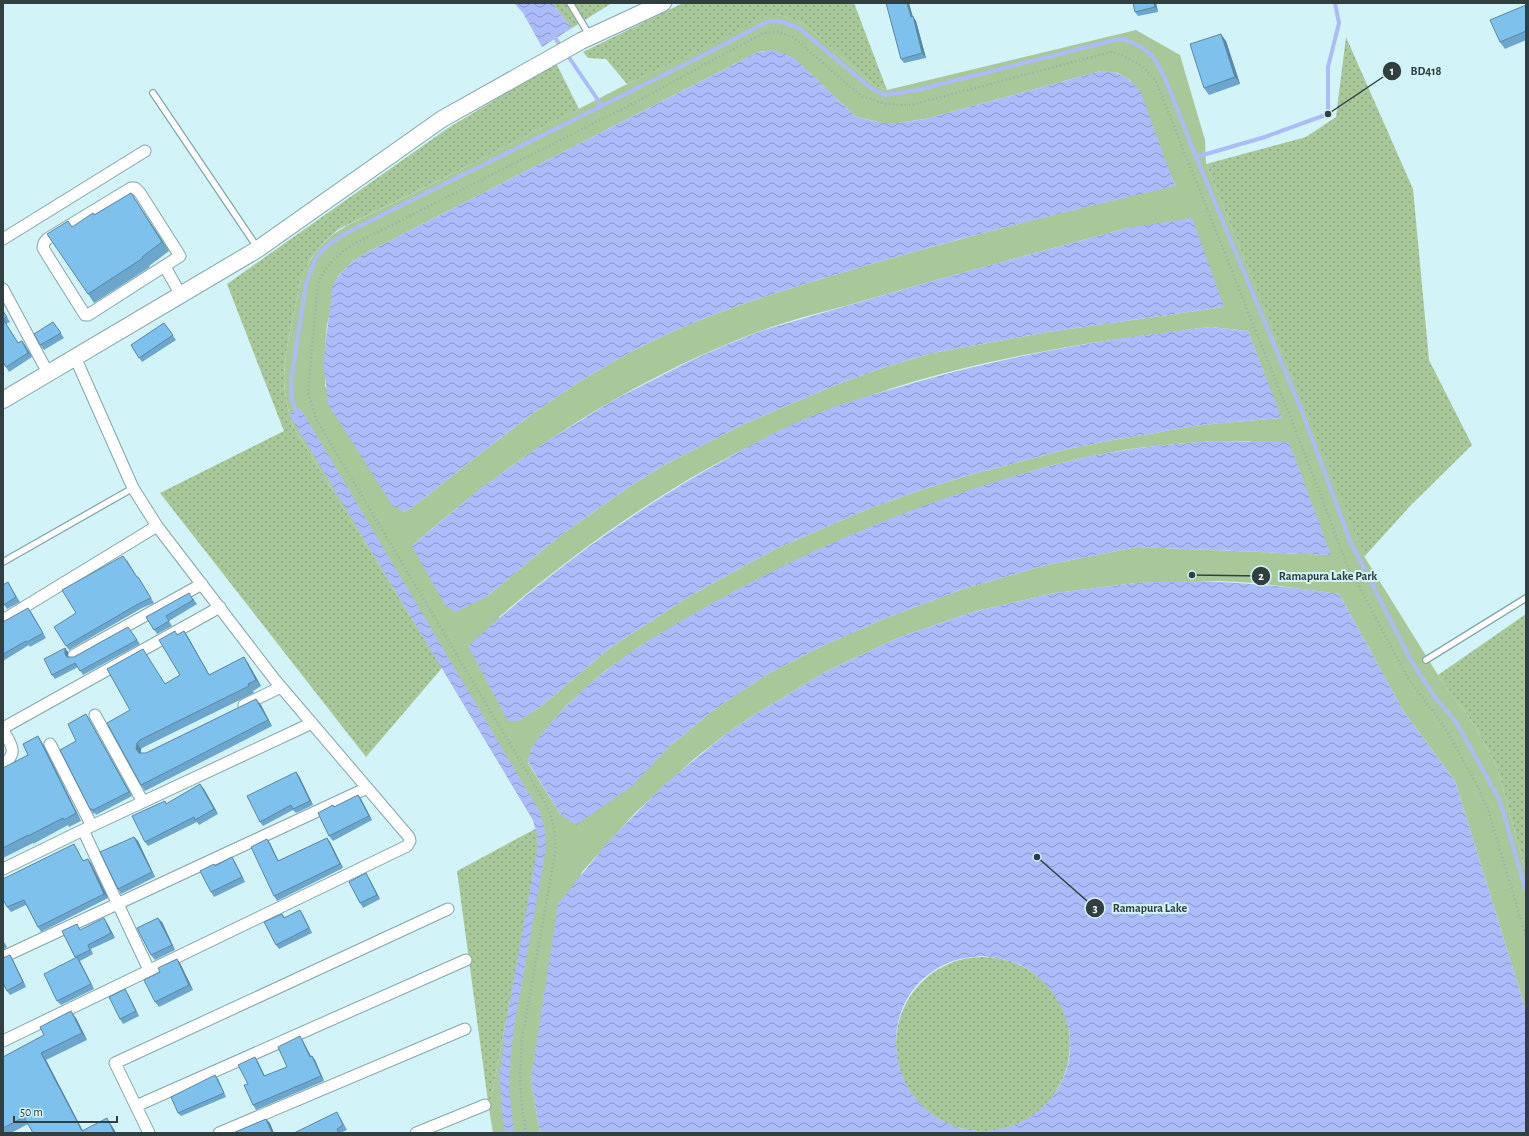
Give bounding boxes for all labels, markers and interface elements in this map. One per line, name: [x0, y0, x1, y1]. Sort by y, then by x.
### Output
callout: BD418: [1382, 59, 1449, 83]
text: 1: [1390, 65, 1394, 77]
text: BD418: [1410, 65, 1442, 77]
callout: Ramapura Lake Park: [1251, 564, 1386, 588]
text: 2: [1258, 570, 1264, 582]
text: Ramapura Lake Park: [1279, 570, 1377, 582]
callout: Ramapura Lake: [1085, 896, 1196, 920]
text: 3: [1092, 902, 1098, 914]
text: Ramapura Lake: [1113, 902, 1188, 914]
scale bar: [14, 1098, 117, 1124]
text: 50 m: [20, 1106, 43, 1118]

